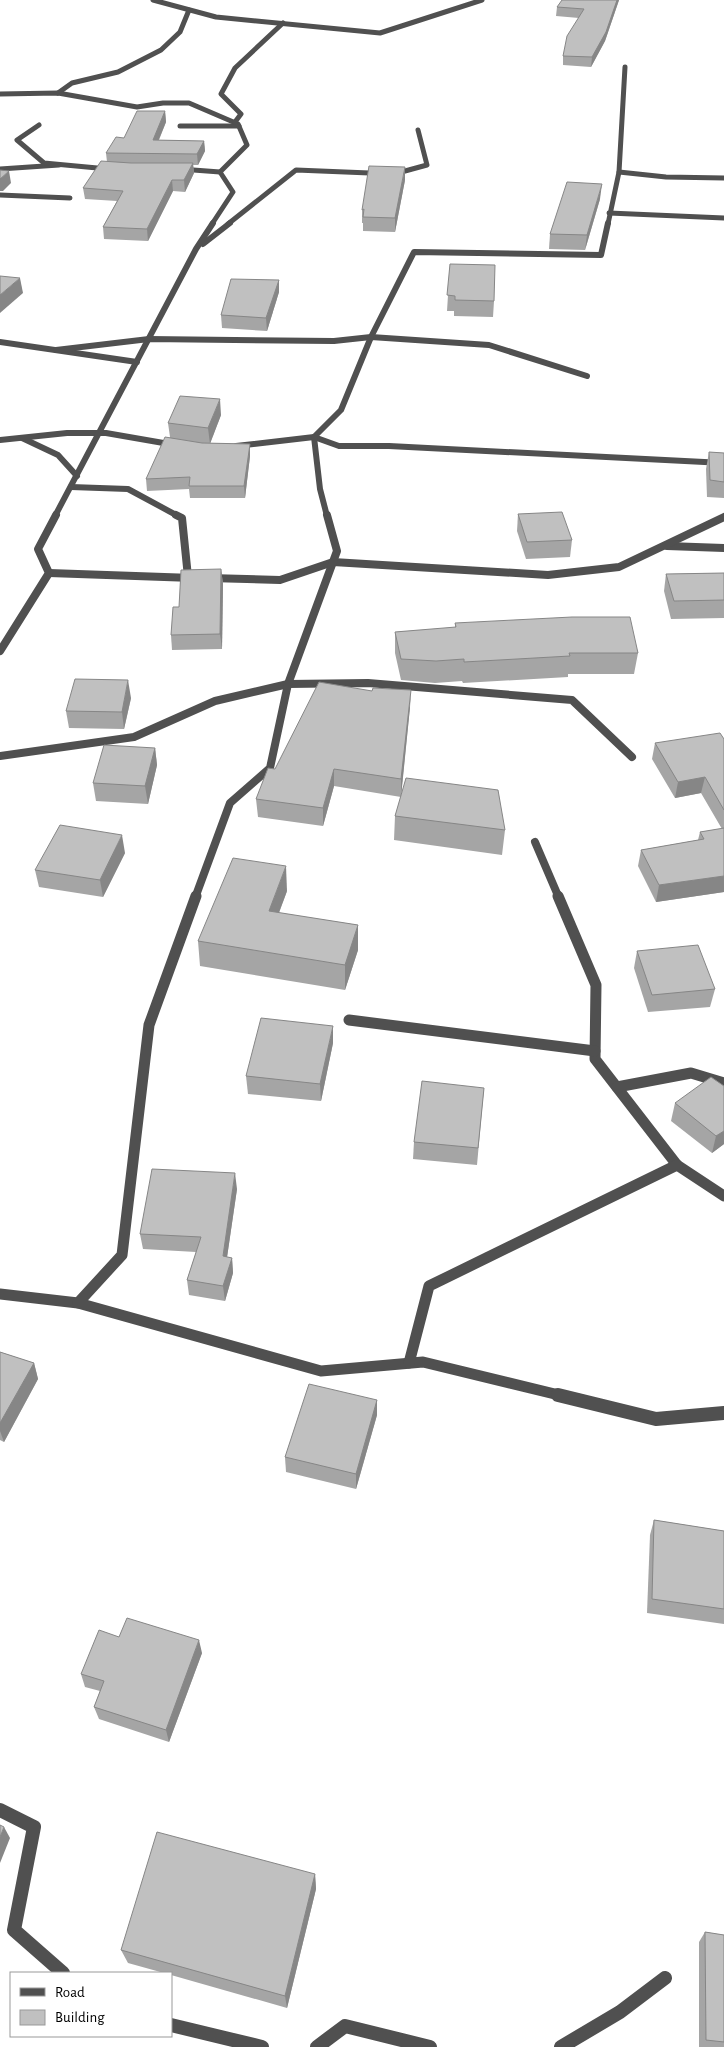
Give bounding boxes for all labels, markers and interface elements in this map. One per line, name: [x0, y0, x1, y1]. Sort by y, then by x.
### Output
legend: [10, 1972, 172, 2037]
text: Road: [55, 1985, 85, 2000]
text: Building: [55, 2010, 105, 2025]

